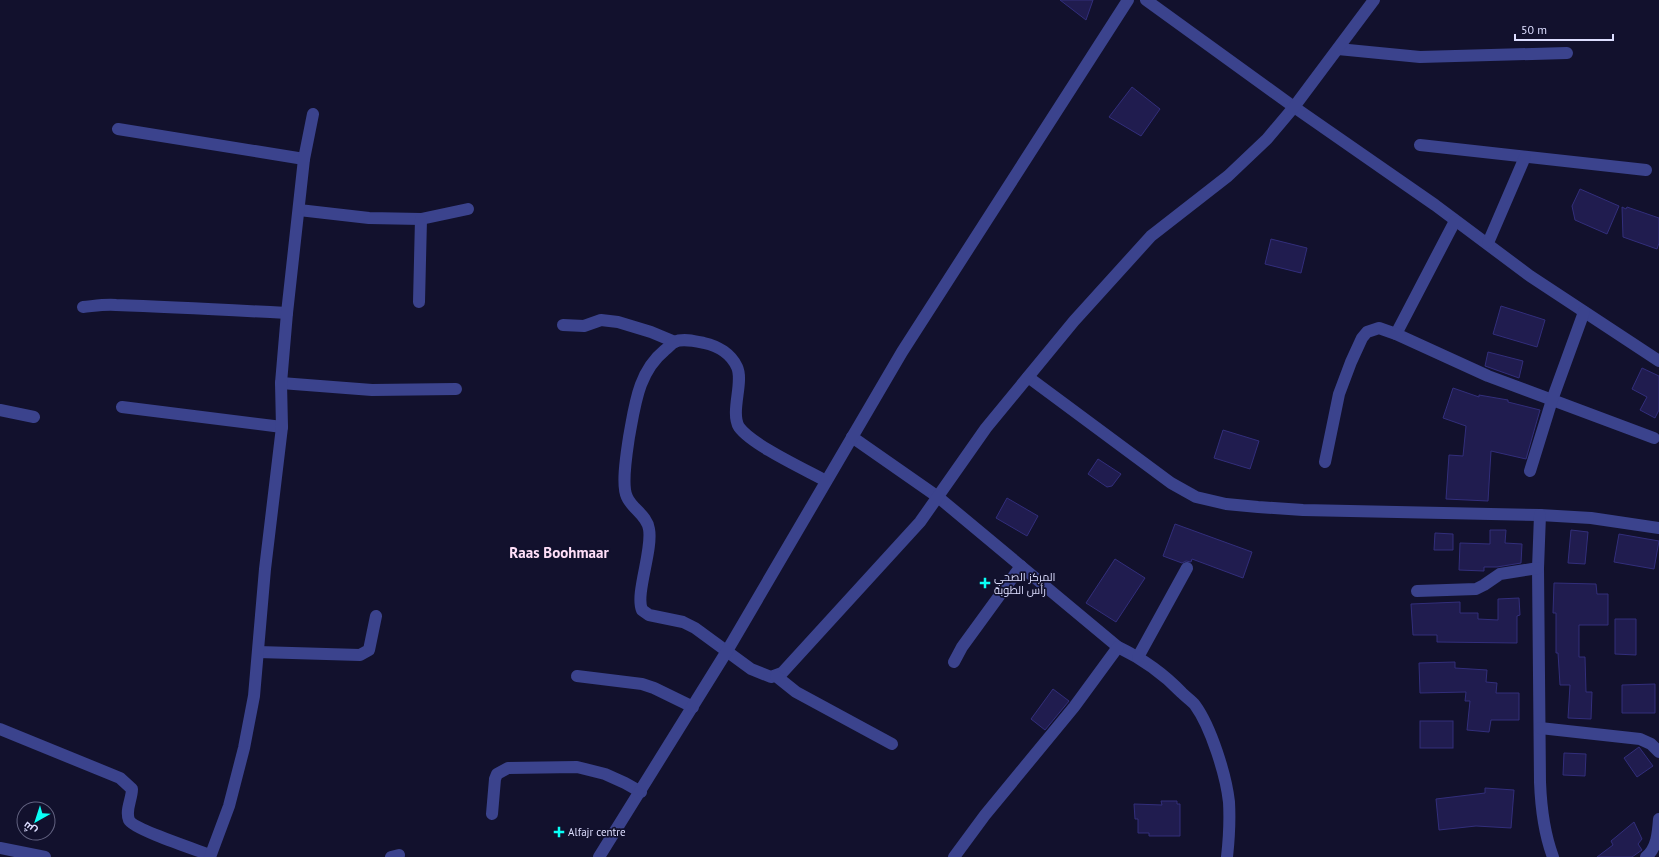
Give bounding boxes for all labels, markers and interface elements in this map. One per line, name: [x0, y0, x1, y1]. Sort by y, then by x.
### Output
scale bar: [1515, 16, 1613, 42]
text: 50 m: [1521, 22, 1547, 37]
district label: Raas Boohmaar: [509, 543, 609, 562]
place label: المركز الصحي رأس الطوبة: [994, 570, 1056, 597]
marker: المركز الصحي رأس الطوبة: [979, 577, 991, 589]
north arrow: [16, 801, 56, 841]
text: ش: [20, 819, 40, 839]
place label: Alfajr centre: [568, 825, 626, 839]
marker: Alfajr centre: [553, 826, 565, 838]

